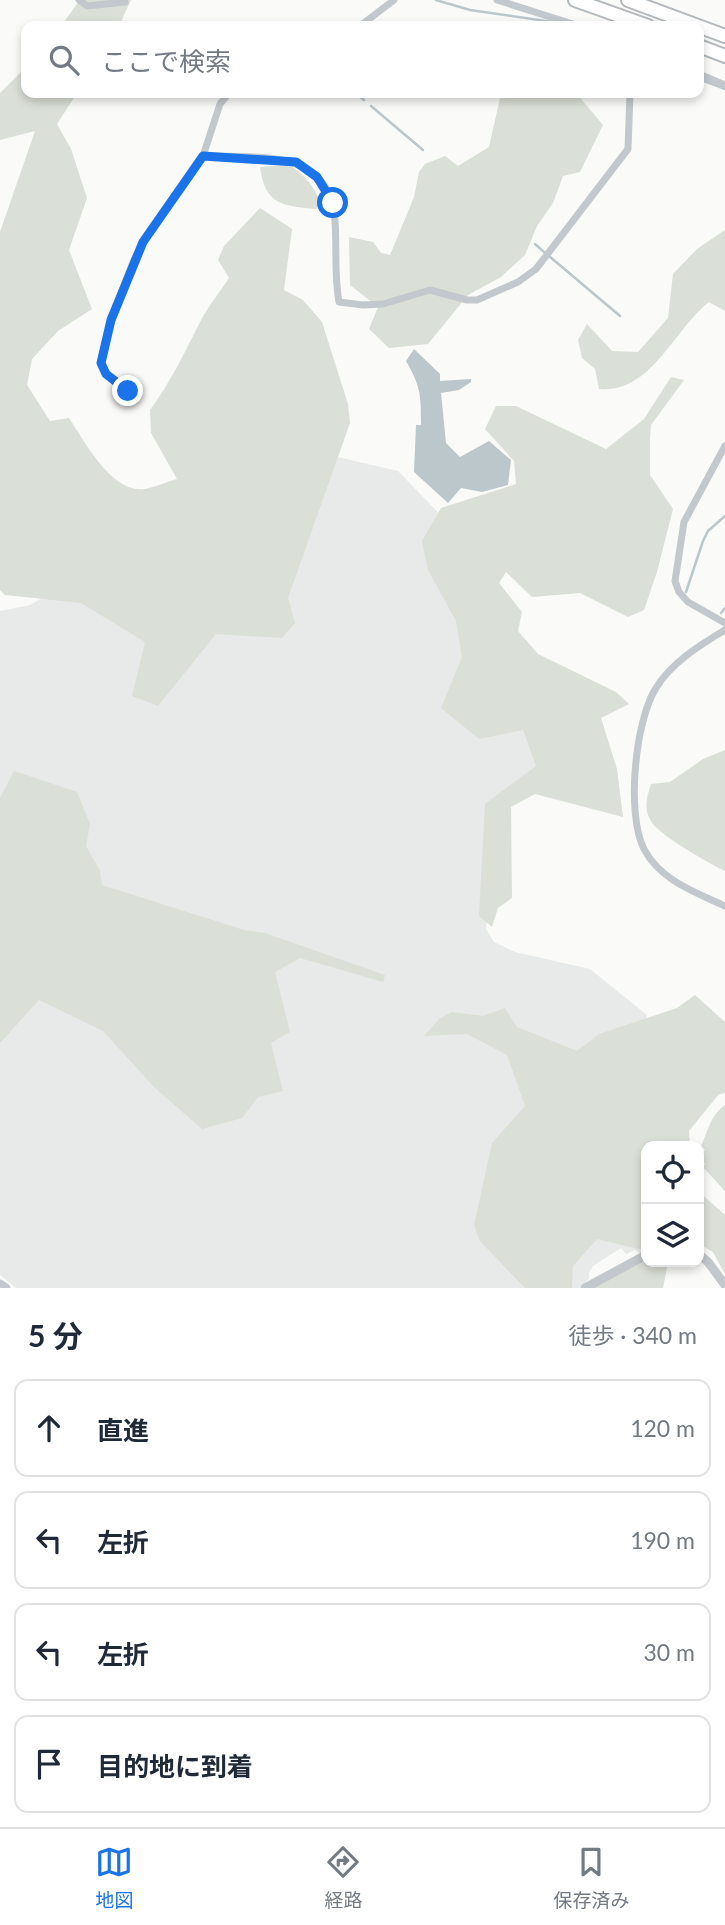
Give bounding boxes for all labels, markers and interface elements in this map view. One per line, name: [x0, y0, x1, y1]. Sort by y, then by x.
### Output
search box: [21, 21, 704, 98]
icon: search: [45, 41, 83, 79]
text: ここで検索: [101, 45, 231, 77]
route start: [317, 187, 348, 218]
route end: [112, 375, 143, 406]
map controls: [641, 1141, 704, 1267]
button: locate: [641, 1141, 704, 1204]
button: layers: [641, 1204, 704, 1267]
text: 5 分: [28, 1317, 83, 1353]
text: 徒歩 · 340 m: [568, 1321, 697, 1349]
icon: ahead: [30, 1409, 68, 1447]
text: 直進: [97, 1414, 149, 1446]
text: 120 m: [630, 1414, 695, 1442]
icon: left: [30, 1521, 68, 1559]
text: 左折: [97, 1526, 149, 1558]
text: 190 m: [630, 1526, 695, 1554]
icon: left: [30, 1633, 68, 1671]
text: 左折: [97, 1638, 149, 1670]
text: 30 m: [644, 1638, 695, 1666]
icon: arrive: [30, 1745, 68, 1783]
text: 目的地に到着: [97, 1750, 253, 1782]
tab: 地図: [95, 1843, 134, 1912]
tab: 経路: [324, 1843, 363, 1912]
tab: 保存済み: [553, 1843, 630, 1912]

